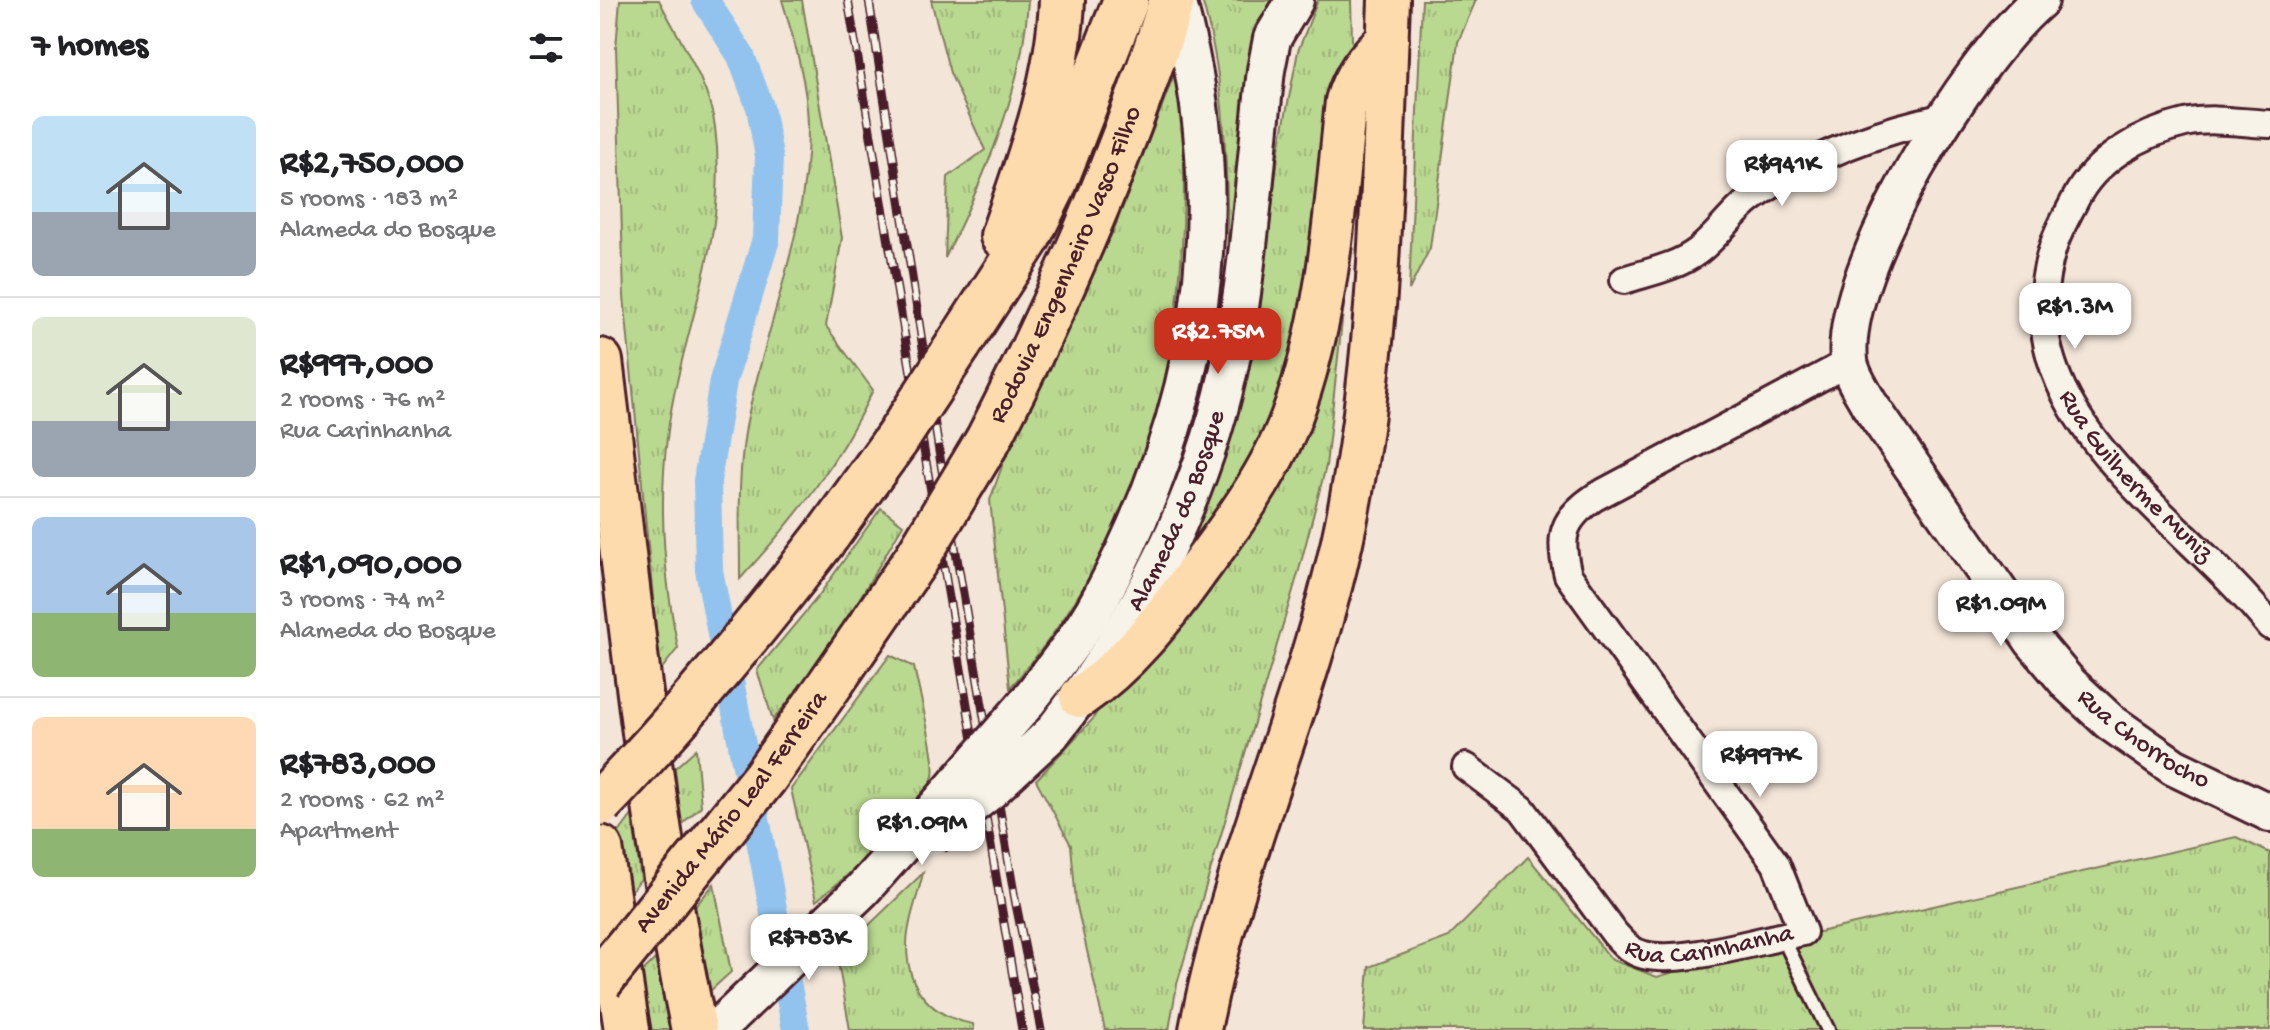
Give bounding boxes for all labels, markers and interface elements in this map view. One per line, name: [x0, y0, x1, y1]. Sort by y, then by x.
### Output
icon: filters: [524, 26, 568, 70]
text: 7 homes: [32, 28, 148, 68]
street label: Rodovia Engenheiro Vasco Filho: [983, 102, 1150, 429]
pin: R$941K: [1717, 140, 1847, 208]
text: R$2,750,000: [280, 145, 464, 185]
icon: home: [96, 148, 192, 244]
text: R$941K: [1744, 150, 1820, 181]
text: 5 rooms · 183 m²: [280, 185, 458, 216]
text: Alameda do Bosque: [280, 216, 496, 247]
pin: R$1.3M: [2010, 283, 2140, 351]
text: R$1.3M: [2037, 293, 2113, 324]
pin: R$2.75M: [1144, 308, 1292, 376]
text: R$2.75M: [1172, 318, 1264, 349]
text: R$997,000: [280, 346, 433, 386]
icon: home: [96, 349, 192, 445]
street label: Rua Guilherme Muniz: [2051, 385, 2220, 571]
text: 2 rooms · 76 m²: [280, 386, 445, 417]
street label: Alameda do Bosque: [1121, 407, 1234, 617]
text: Rua Carinhanha: [280, 417, 451, 448]
text: R$1,090,000: [280, 546, 462, 586]
icon: home: [96, 549, 192, 645]
pin: R$1.09M: [1927, 580, 2075, 648]
text: 3 rooms · 74 m²: [280, 586, 445, 617]
text: R$1.09M: [1956, 590, 2046, 621]
text: Alameda do Bosque: [280, 617, 496, 648]
street label: Rua Chorrocho: [2070, 683, 2214, 797]
street label: Avenida Mário Leal Ferreira: [629, 684, 836, 940]
pin: R$997K: [1695, 731, 1825, 799]
text: R$997K: [1720, 741, 1800, 772]
text: R$783,000: [280, 746, 436, 786]
icon: home: [96, 749, 192, 845]
text: 2 rooms · 62 m²: [280, 786, 444, 817]
pin: R$1.09M: [848, 799, 996, 867]
text: R$1.09M: [877, 809, 967, 840]
text: Apartment: [280, 817, 397, 848]
pin: R$783K: [744, 914, 874, 982]
street label: Rua Carinhanha: [1618, 918, 1798, 973]
text: R$783K: [769, 924, 849, 955]

